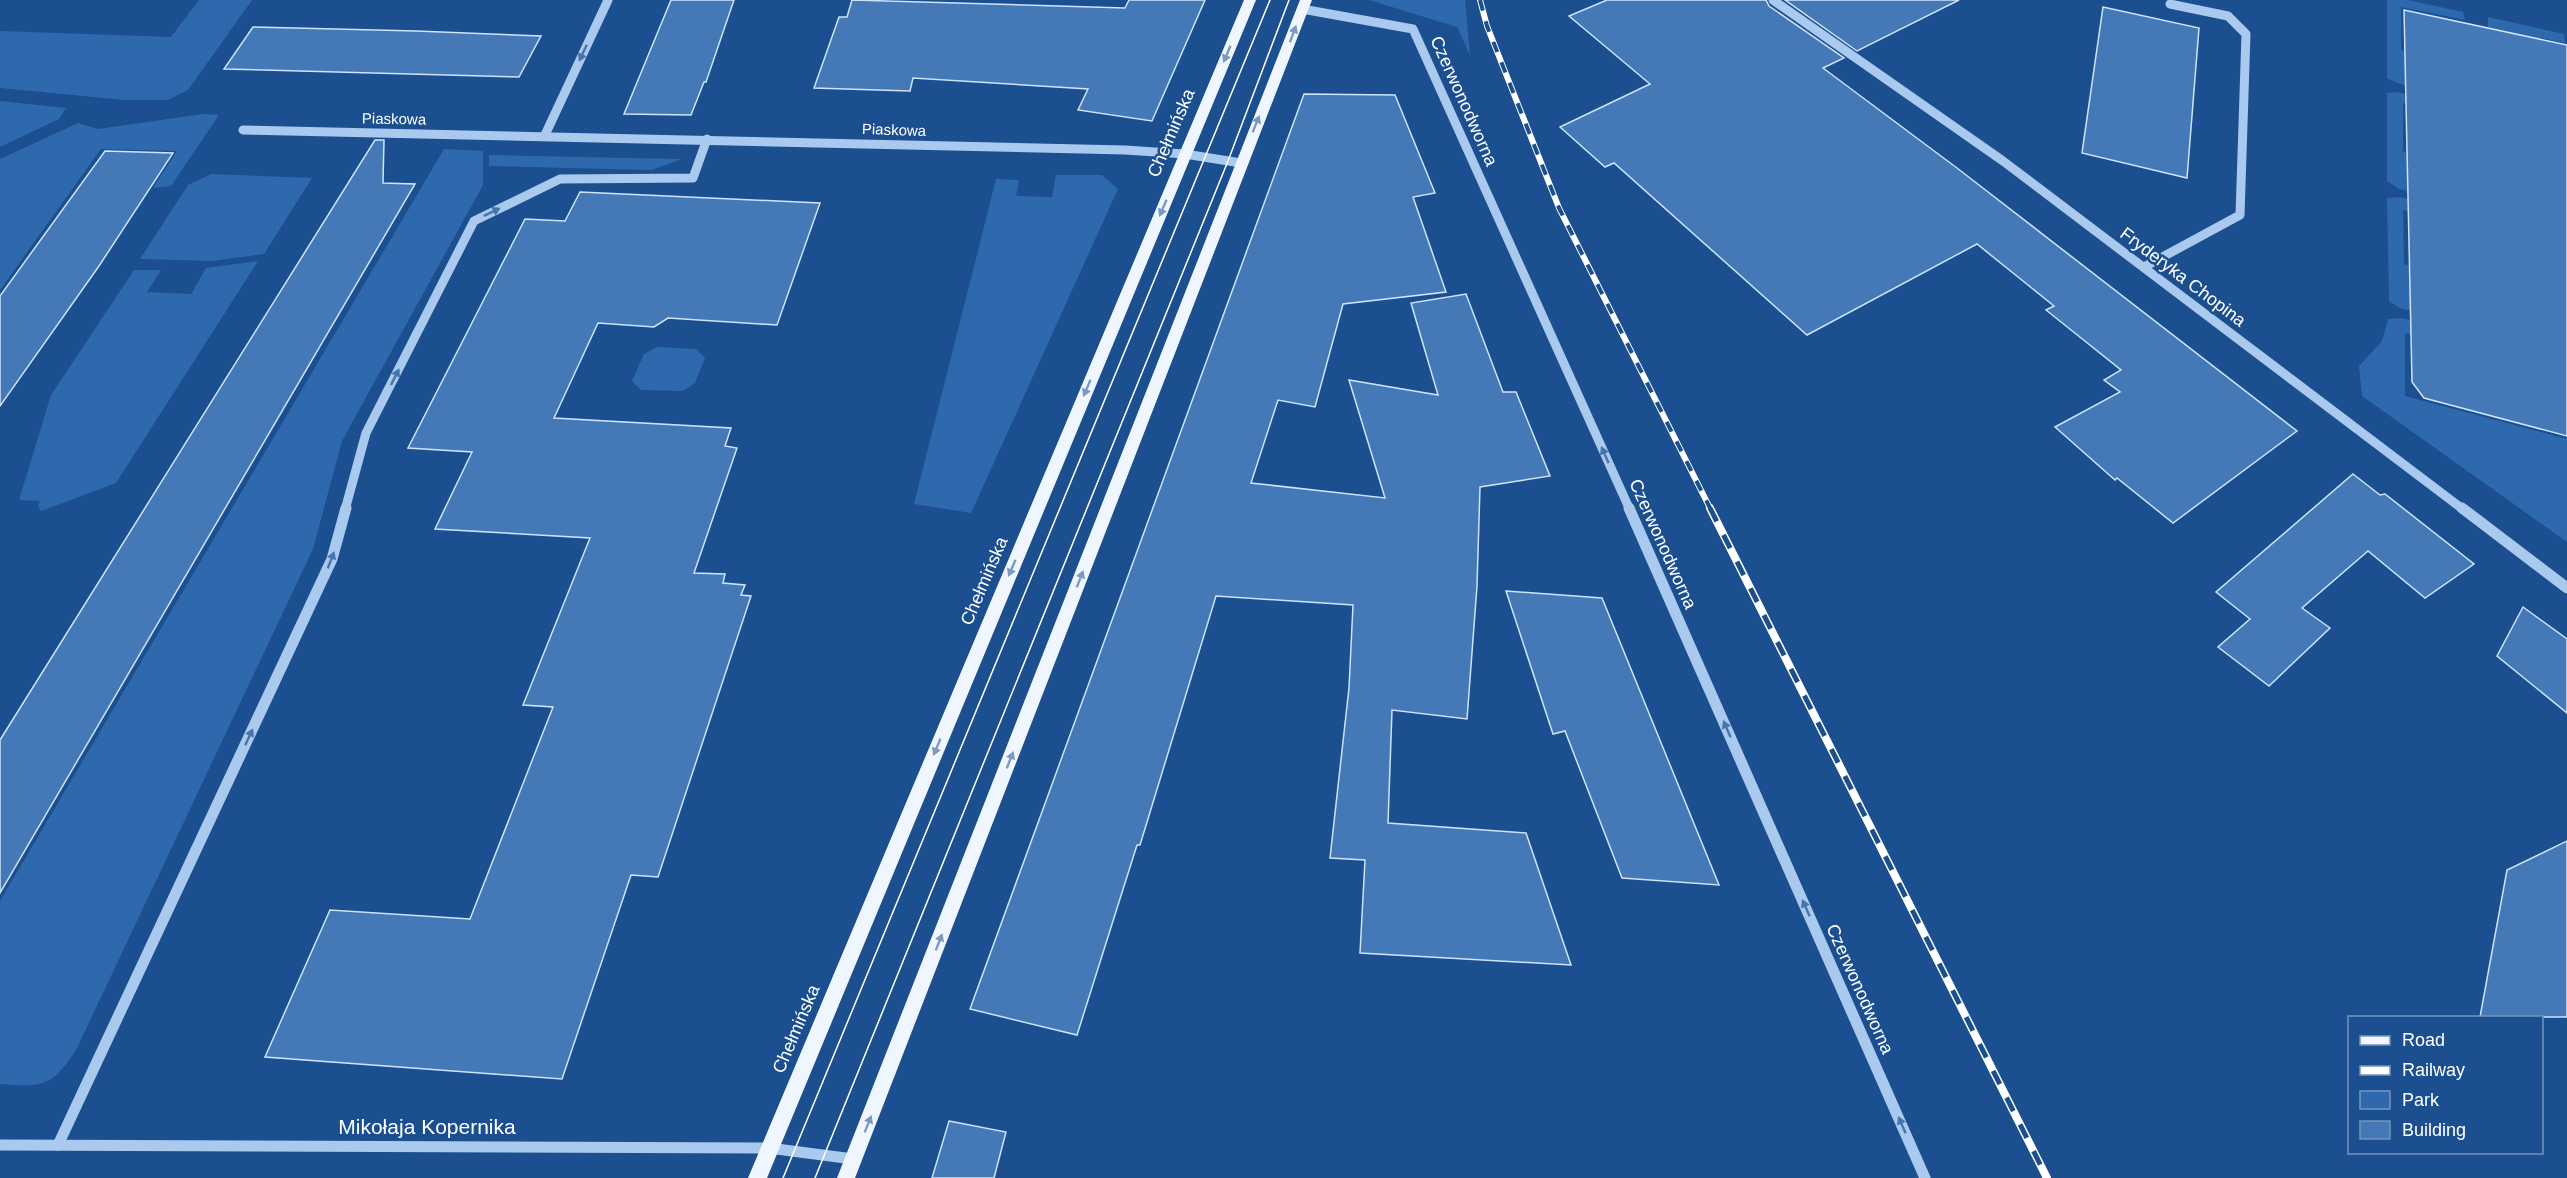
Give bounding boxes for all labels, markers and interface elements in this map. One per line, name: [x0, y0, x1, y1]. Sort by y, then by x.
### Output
one-way arrow: [1288, 25, 1298, 43]
street label: Czerwonodworna: [1426, 33, 1502, 170]
one-way arrow: [579, 45, 588, 62]
one-way arrow: [1222, 45, 1231, 62]
street label: Chełmińska: [1143, 85, 1199, 180]
street label: Piaskowa: [362, 109, 427, 128]
one-way arrow: [1251, 115, 1261, 133]
street label: Piaskowa: [862, 120, 927, 139]
one-way arrow: [1158, 199, 1168, 217]
one-way arrow: [484, 208, 501, 217]
street label: Fryderyka Chopina: [2116, 223, 2251, 331]
one-way arrow: [390, 368, 400, 385]
one-way arrow: [1082, 379, 1092, 397]
one-way arrow: [1601, 447, 1610, 464]
street label: Czerwonodworna: [1625, 476, 1701, 613]
street label: Chełmińska: [956, 533, 1012, 628]
one-way arrow: [327, 551, 336, 569]
one-way arrow: [1007, 559, 1017, 577]
one-way arrow: [1075, 569, 1085, 587]
one-way arrow: [1722, 720, 1732, 738]
one-way arrow: [244, 727, 254, 745]
one-way arrow: [932, 739, 942, 757]
one-way arrow: [1005, 751, 1015, 769]
one-way arrow: [1801, 898, 1811, 916]
street label: Czerwonodworna: [1822, 921, 1898, 1058]
one-way arrow: [935, 933, 944, 951]
street label: Chełmińska: [768, 981, 824, 1076]
legend: [2348, 1016, 2543, 1154]
text: Road: [2402, 1030, 2445, 1050]
text: Railway: [2402, 1060, 2465, 1080]
text: Park: [2402, 1090, 2440, 1110]
one-way arrow: [863, 1114, 873, 1132]
street label: Mikołaja Kopernika: [338, 1115, 516, 1138]
one-way arrow: [1897, 1116, 1906, 1133]
text: Building: [2402, 1120, 2466, 1140]

